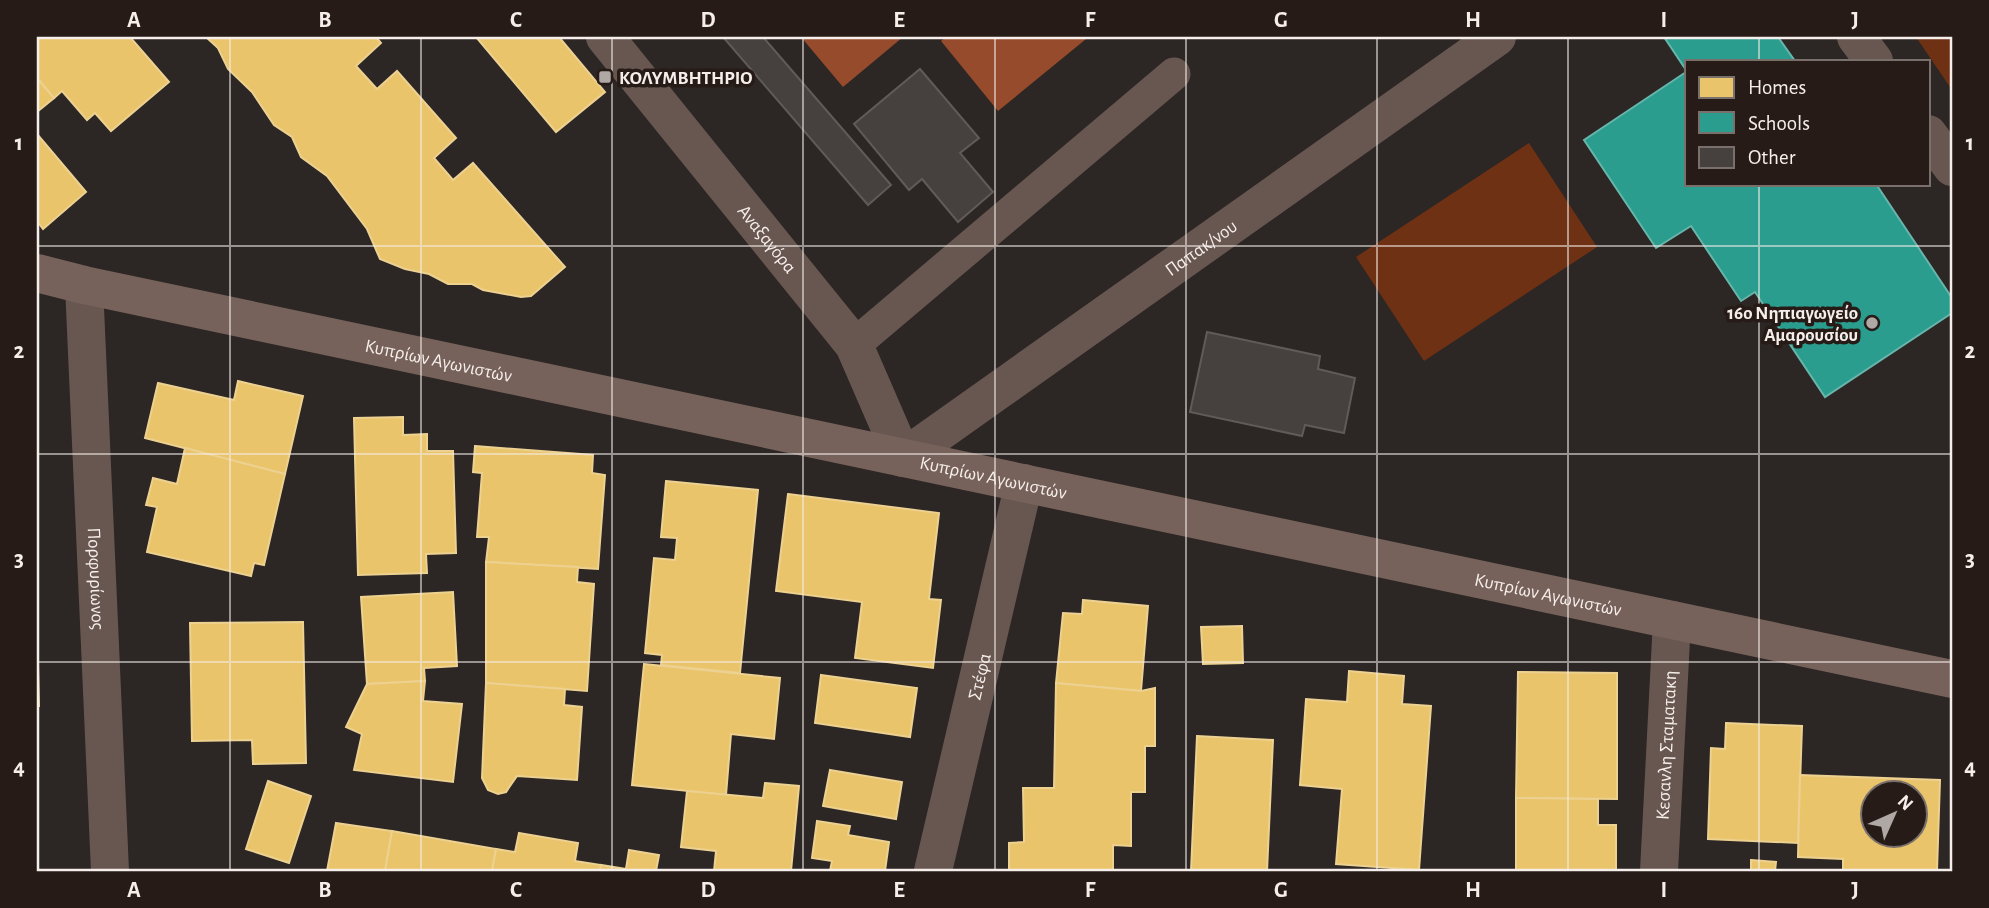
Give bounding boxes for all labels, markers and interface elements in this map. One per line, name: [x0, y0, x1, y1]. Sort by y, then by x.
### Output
text: A: [127, 9, 141, 32]
text: B: [318, 9, 332, 32]
text: C: [510, 9, 522, 32]
text: D: [700, 9, 716, 32]
text: E: [893, 9, 905, 32]
text: F: [1085, 9, 1096, 32]
text: G: [1274, 9, 1288, 32]
text: H: [1465, 9, 1481, 32]
text: I: [1661, 9, 1667, 32]
text: J: [1851, 9, 1859, 32]
legend: [1685, 60, 1930, 186]
marker: ΚΟΛΥΜΒΗΤΗΡΙΟ: [597, 69, 613, 85]
place label: ΚΟΛΥΜΒΗΤΗΡΙΟ: [619, 69, 752, 88]
text: Homes: [1748, 77, 1806, 98]
text: Schools: [1748, 113, 1810, 134]
text: 1: [15, 132, 23, 155]
text: 1: [1966, 132, 1974, 155]
text: Other: [1748, 147, 1796, 168]
street label: Αναξαγόρα: [734, 202, 800, 277]
street label: Παπακ/νου: [1162, 216, 1241, 280]
place label: 16ο Νηπιαγωγείο Αμαρουσίου: [1727, 304, 1858, 345]
marker: 16ο Νηπιαγωγείο Αμαρουσίου: [1864, 315, 1880, 331]
street label: Κυπρίων Αγωνιστών: [363, 337, 514, 386]
text: 2: [14, 340, 25, 363]
text: 2: [1965, 340, 1976, 363]
street label: Κυπρίων Αγωνιστών: [918, 454, 1068, 503]
street label: Πορφυρίωνος: [84, 527, 107, 630]
text: 3: [14, 548, 24, 571]
text: 3: [1965, 548, 1975, 571]
street label: Κυπρίων Αγωνιστών: [1473, 571, 1623, 620]
street label: Στέφα: [965, 651, 995, 702]
street label: Κεσανλη Σταματακη: [1654, 670, 1680, 821]
text: 4: [13, 756, 25, 779]
text: 4: [1964, 756, 1976, 779]
north arrow: [1860, 778, 1930, 848]
text: N: [1894, 792, 1916, 814]
text: A: [127, 879, 141, 902]
text: B: [318, 879, 332, 902]
text: C: [510, 879, 522, 902]
text: D: [700, 879, 716, 902]
text: E: [893, 879, 905, 902]
text: F: [1085, 879, 1096, 902]
text: G: [1274, 879, 1288, 902]
text: H: [1465, 879, 1481, 902]
text: I: [1661, 879, 1667, 902]
text: J: [1851, 879, 1859, 902]

